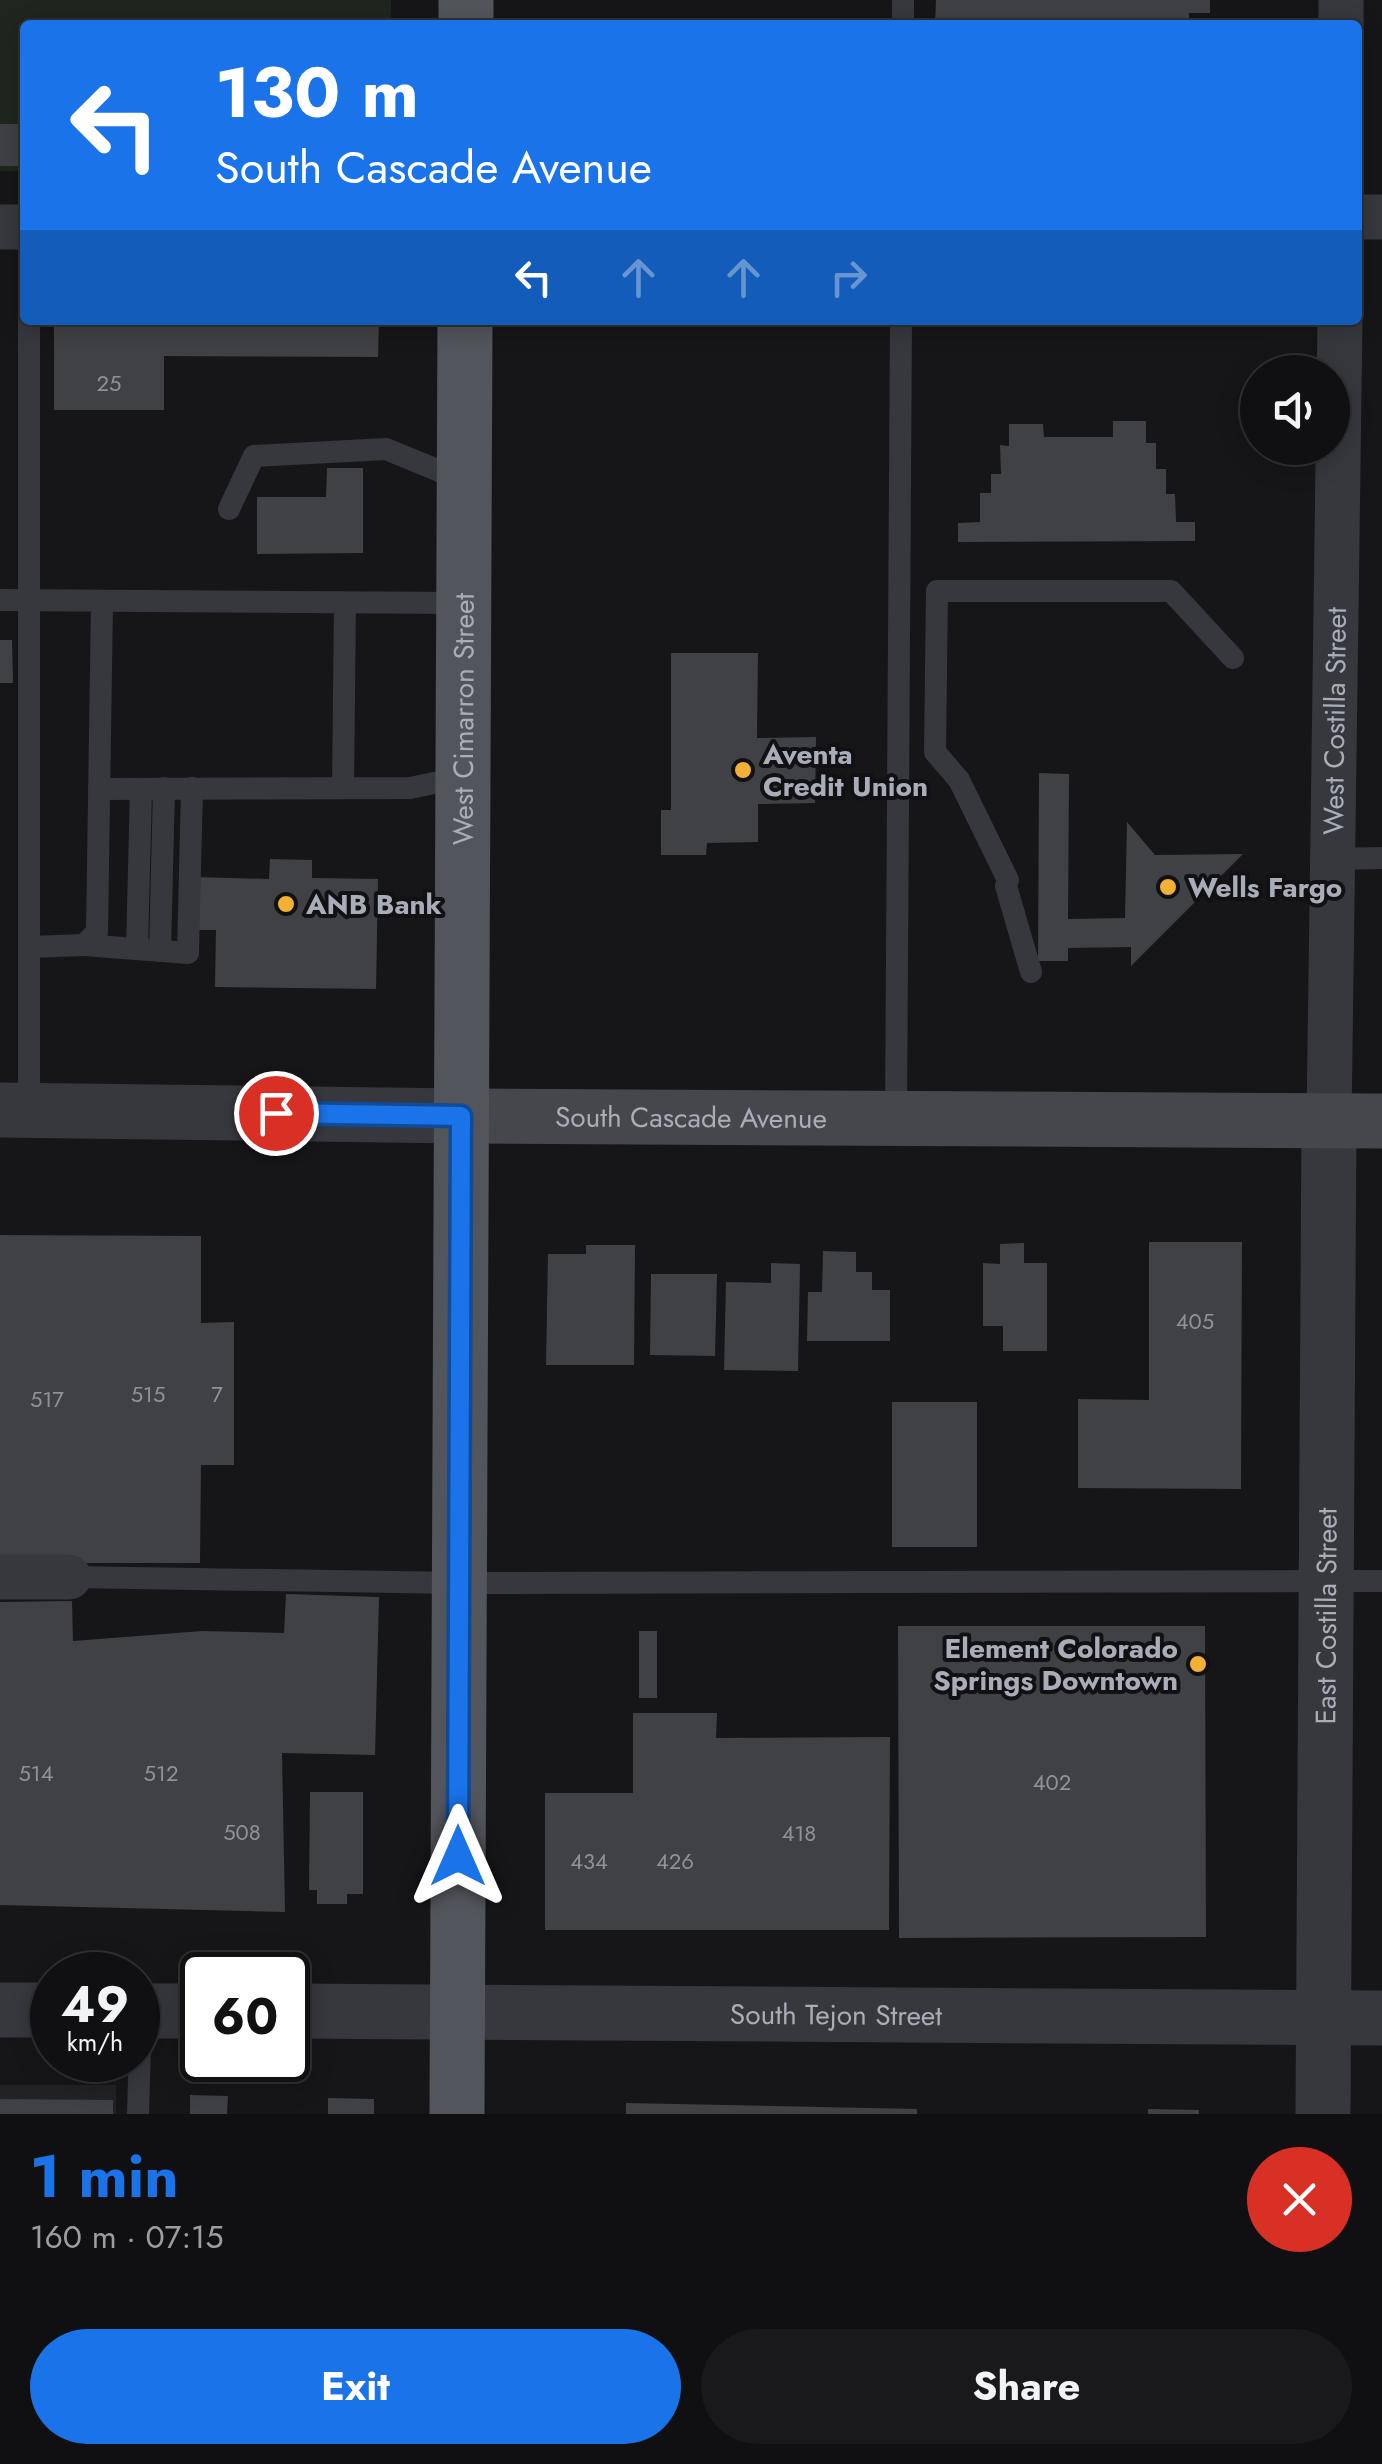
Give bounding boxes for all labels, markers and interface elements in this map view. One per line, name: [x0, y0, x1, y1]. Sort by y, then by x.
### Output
text: 130 m: [215, 42, 419, 143]
icon: left: [50, 60, 180, 190]
text: South Cascade Avenue: [215, 135, 652, 200]
icon: left: [506, 250, 561, 305]
icon: ahead: [611, 250, 666, 305]
icon: ahead: [716, 250, 771, 305]
icon: right: [821, 250, 876, 305]
map controls: [1240, 355, 1350, 465]
button: sound: [1240, 355, 1350, 465]
house number: 25: [97, 367, 121, 399]
street label: West Cimarron Street: [443, 593, 485, 845]
street label: West Costilla Street: [1313, 607, 1357, 835]
place label: Aventa Credit Union: [762, 734, 928, 807]
marker: Aventa Credit Union: [732, 759, 754, 781]
place label: Wells Fargo: [1188, 867, 1342, 908]
marker: Wells Fargo: [1157, 876, 1179, 898]
place label: ANB Bank: [305, 884, 442, 925]
marker: ANB Bank: [275, 893, 297, 915]
pin: [234, 1071, 319, 1156]
icon: arrive: [249, 1086, 304, 1141]
street label: South Cascade Avenue: [555, 1097, 827, 1139]
house number: 405: [1176, 1305, 1214, 1337]
house number: 515: [131, 1378, 165, 1410]
house number: 7: [211, 1378, 223, 1410]
house number: 517: [30, 1383, 64, 1415]
street label: East Costilla Street: [1305, 1507, 1348, 1725]
place label: Element Colorado Springs Downtown: [933, 1628, 1178, 1701]
marker: Element Colorado Springs Downtown: [1187, 1653, 1209, 1675]
house number: 514: [18, 1757, 54, 1789]
house number: 512: [144, 1757, 178, 1789]
house number: 402: [1033, 1766, 1071, 1798]
position arrow: [406, 1804, 510, 1908]
house number: 508: [223, 1816, 261, 1848]
house number: 418: [782, 1817, 816, 1849]
house number: 434: [570, 1845, 608, 1877]
house number: 426: [656, 1845, 694, 1877]
speed limit sign: 60: [180, 1952, 310, 2082]
text: 49: [61, 1968, 129, 2041]
street label: South Tejon Street: [730, 1994, 942, 2036]
text: km/h: [67, 2024, 123, 2060]
text: 1 min: [30, 2133, 179, 2220]
button: close: [1247, 2147, 1352, 2252]
text: 160 m · 07:15: [30, 2214, 223, 2260]
button: Exit: [30, 2329, 681, 2444]
button: Share: [701, 2329, 1352, 2444]

